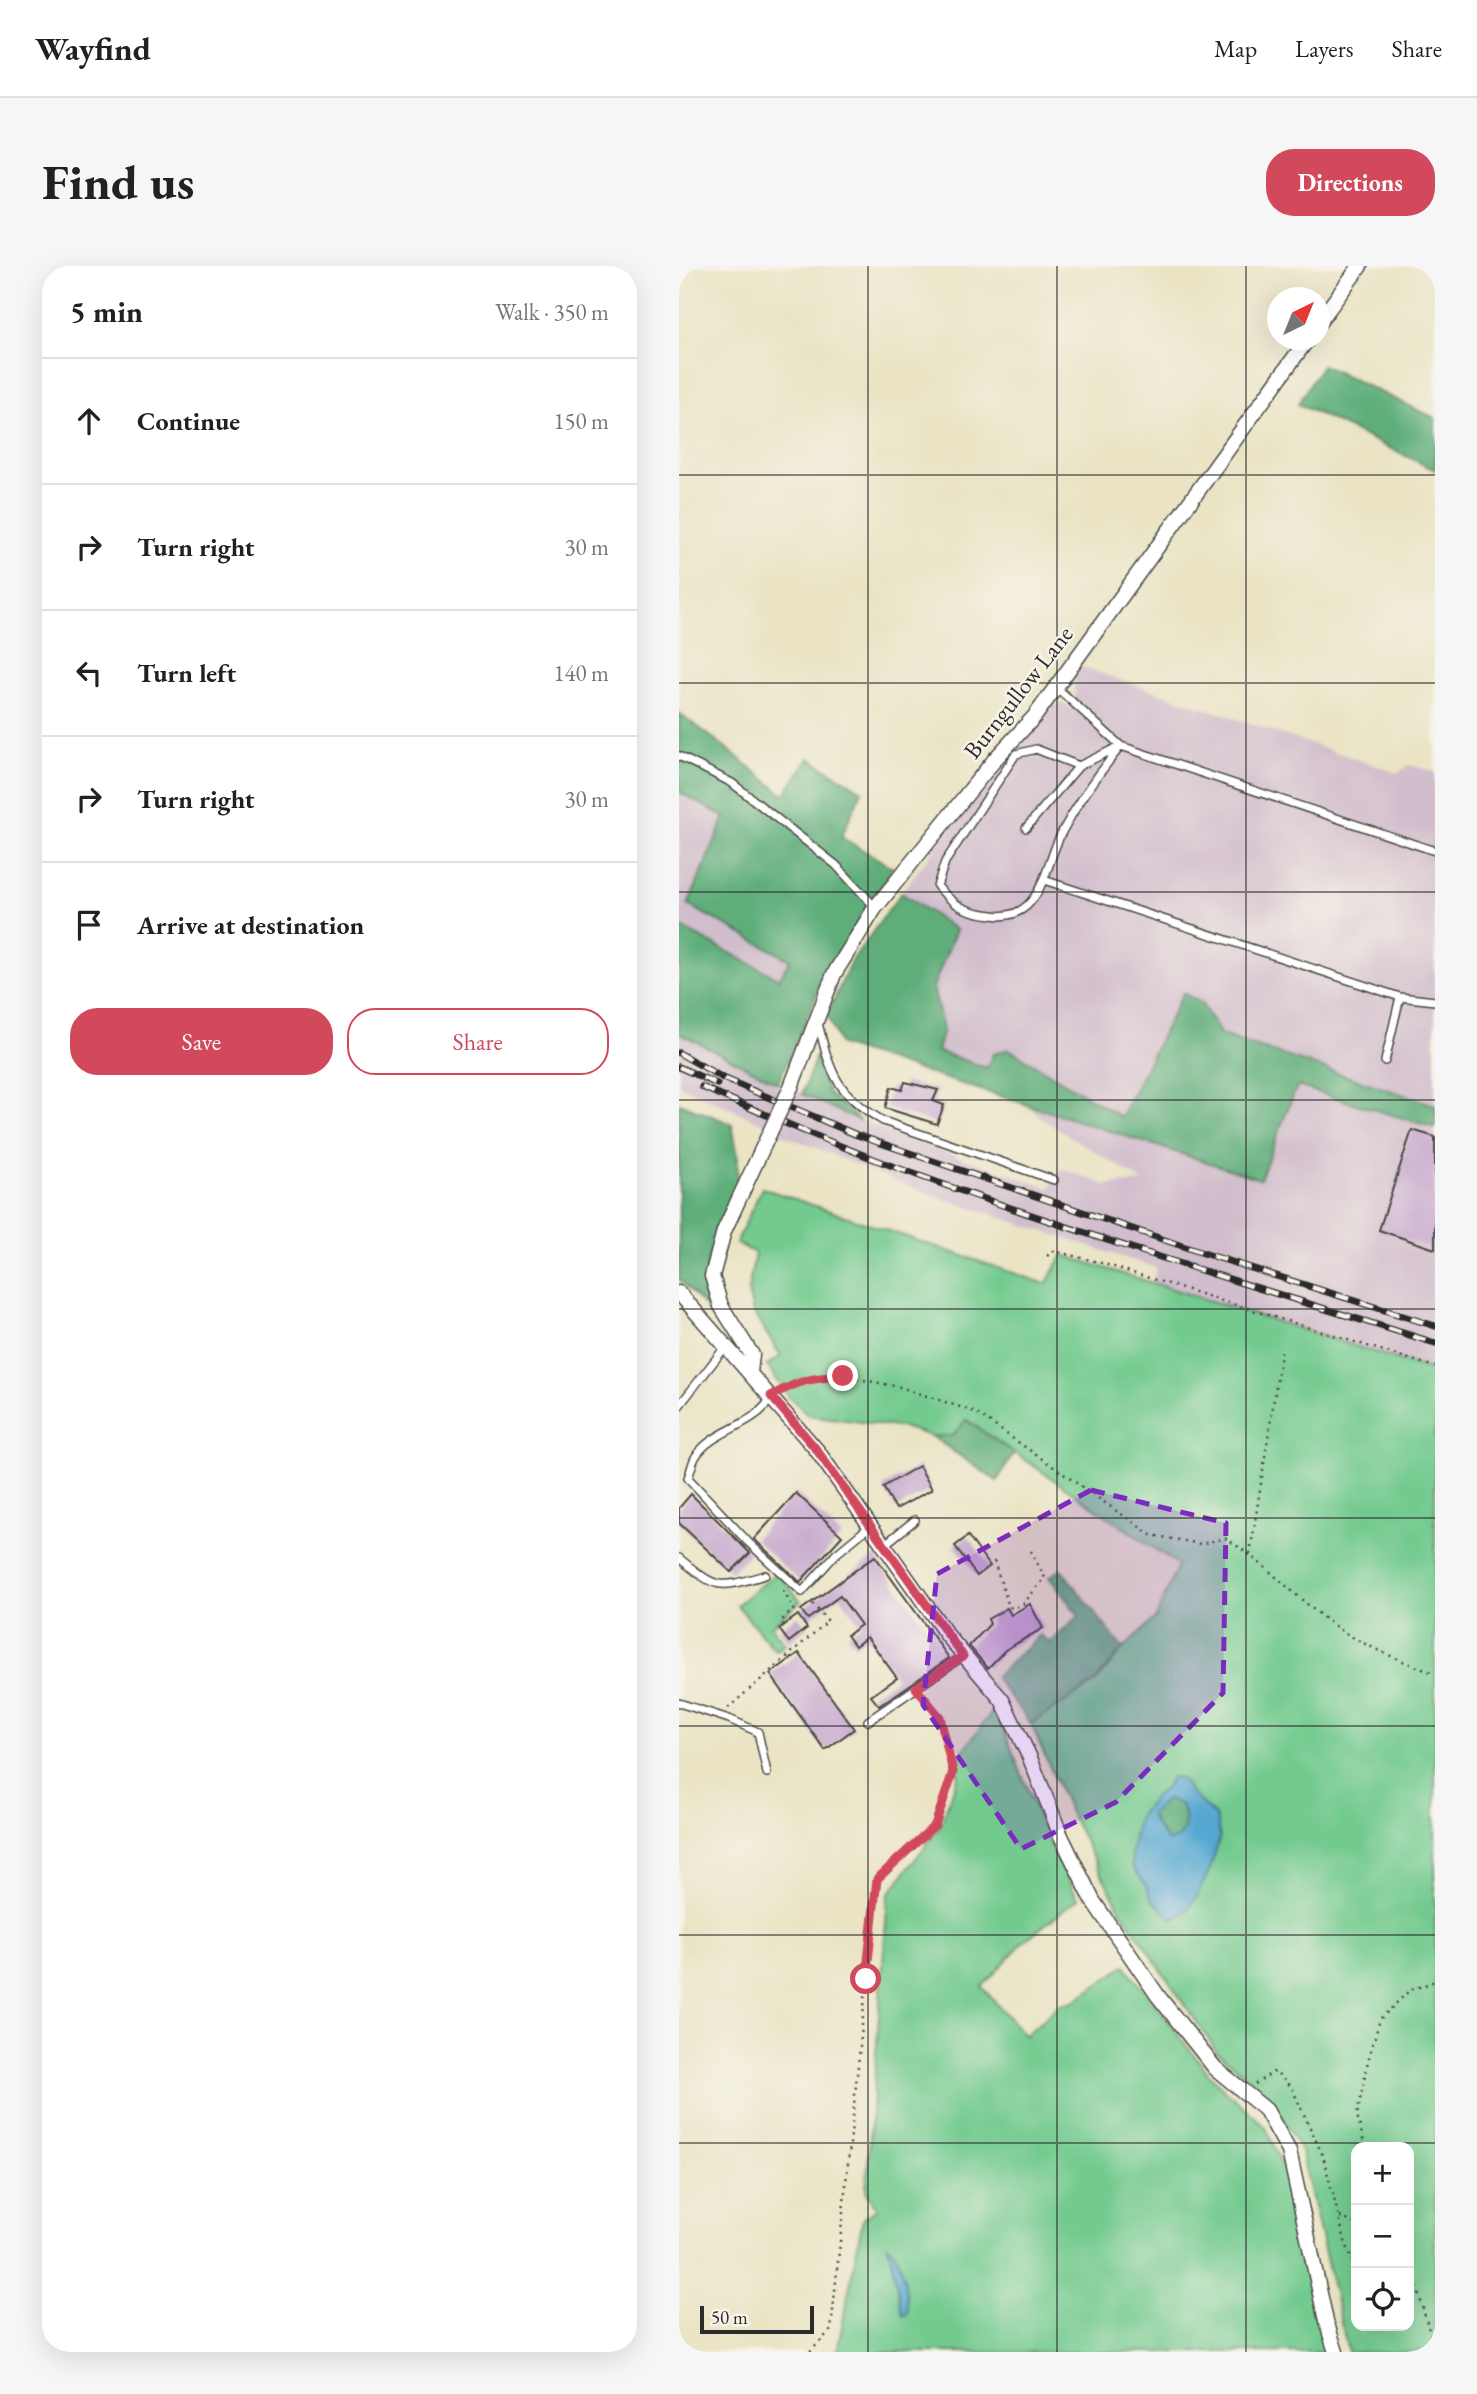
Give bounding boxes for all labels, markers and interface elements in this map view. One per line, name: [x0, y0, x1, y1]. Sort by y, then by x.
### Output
text: Wayfind: [35, 27, 151, 70]
text: Map: [1214, 33, 1257, 64]
text: Layers: [1295, 33, 1354, 64]
text: Share: [1392, 33, 1442, 64]
button: Directions: [1266, 149, 1435, 216]
text: Find us: [42, 150, 194, 214]
north arrow: [1267, 287, 1330, 350]
text: 5 min: [70, 292, 143, 331]
text: Walk · 350 m: [495, 297, 609, 327]
icon: ahead: [70, 402, 108, 440]
text: Continue: [137, 404, 240, 438]
text: 150 m: [553, 406, 609, 436]
icon: right: [70, 528, 108, 566]
text: Turn right: [137, 530, 255, 564]
text: 30 m: [564, 532, 609, 562]
street label: Burngullow Lane: [956, 619, 1080, 765]
icon: left: [70, 654, 108, 692]
text: Turn left: [137, 656, 236, 690]
text: 140 m: [553, 658, 609, 688]
icon: right: [70, 780, 108, 818]
text: Turn right: [137, 782, 255, 816]
text: 30 m: [564, 784, 609, 814]
icon: arrive: [70, 906, 108, 944]
text: Arrive at destination: [137, 908, 364, 942]
button: Save: [70, 1008, 333, 1075]
button: Share: [347, 1008, 609, 1075]
route end: [827, 1360, 858, 1391]
route start: [850, 1963, 881, 1994]
map controls: [1351, 2142, 1414, 2331]
button: +: [1351, 2142, 1414, 2205]
button: −: [1351, 2205, 1414, 2268]
button: locate: [1351, 2268, 1414, 2331]
scale bar: [700, 2303, 814, 2335]
text: 50 m: [711, 2305, 748, 2330]

